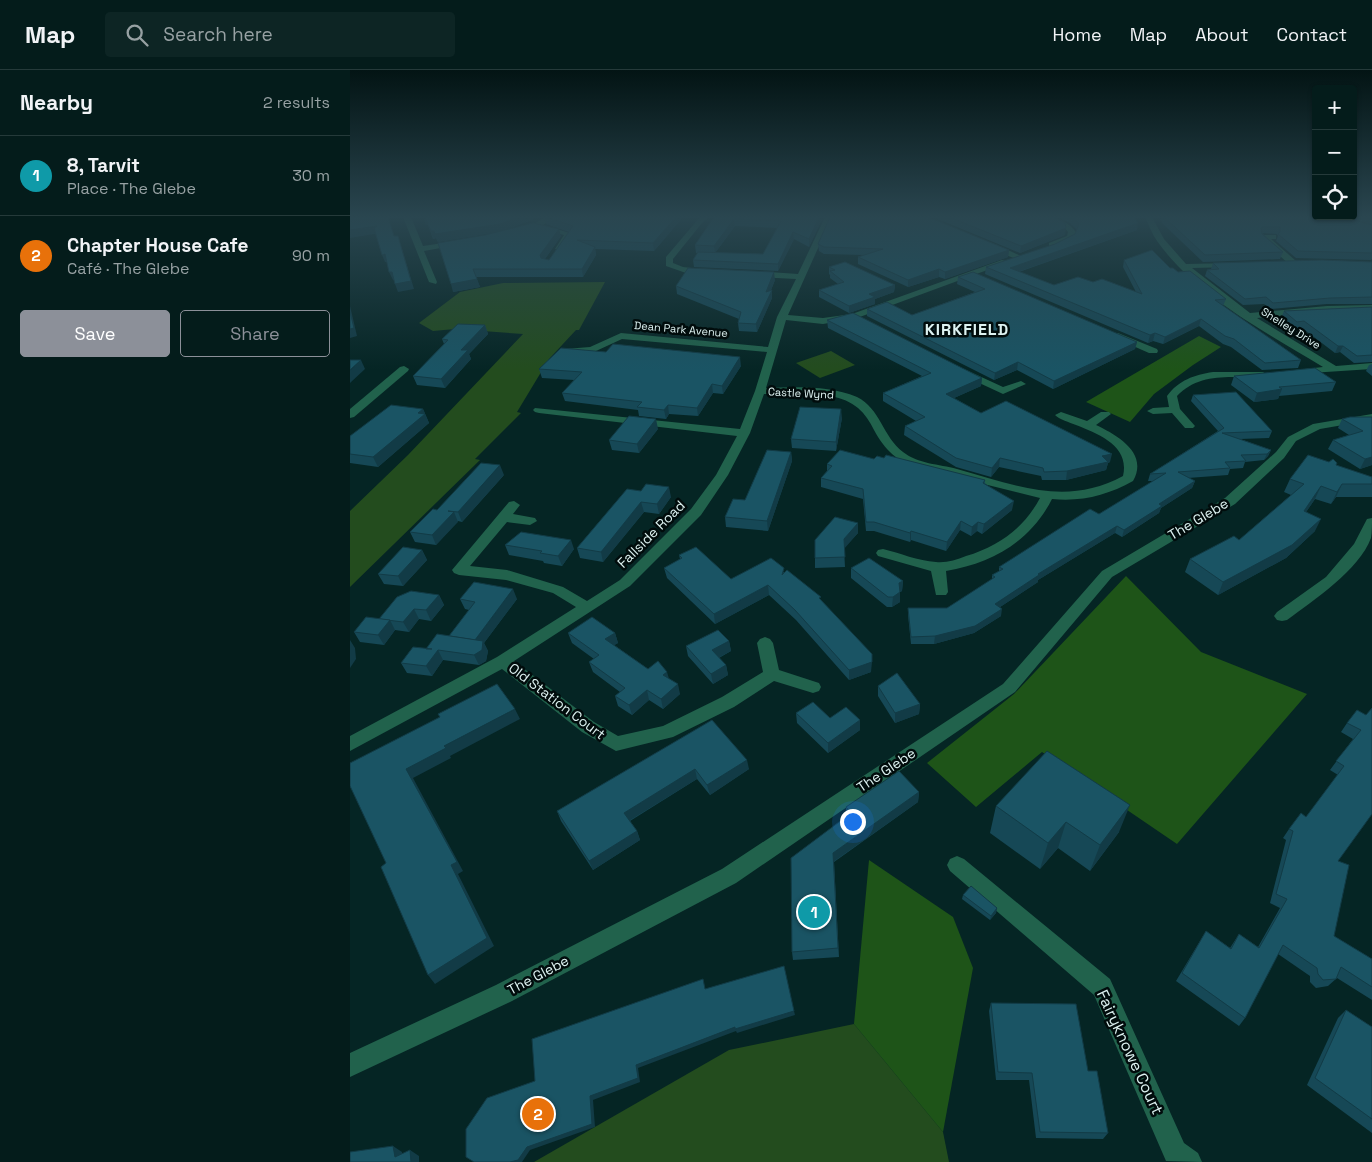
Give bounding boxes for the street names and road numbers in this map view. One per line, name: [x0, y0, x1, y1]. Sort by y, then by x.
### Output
street label: Shelley Drive: [1259, 304, 1323, 352]
street label: Dean Park Avenue: [634, 318, 728, 340]
street label: Castle Wynd: [768, 384, 834, 402]
street label: The Glebe: [1165, 494, 1231, 544]
street label: Fallside Road: [613, 496, 689, 572]
street label: Old Station Court: [505, 659, 609, 743]
street label: The Glebe: [853, 744, 919, 796]
street label: The Glebe: [504, 951, 572, 999]
street label: Fairyknowe Court: [1092, 986, 1168, 1118]

